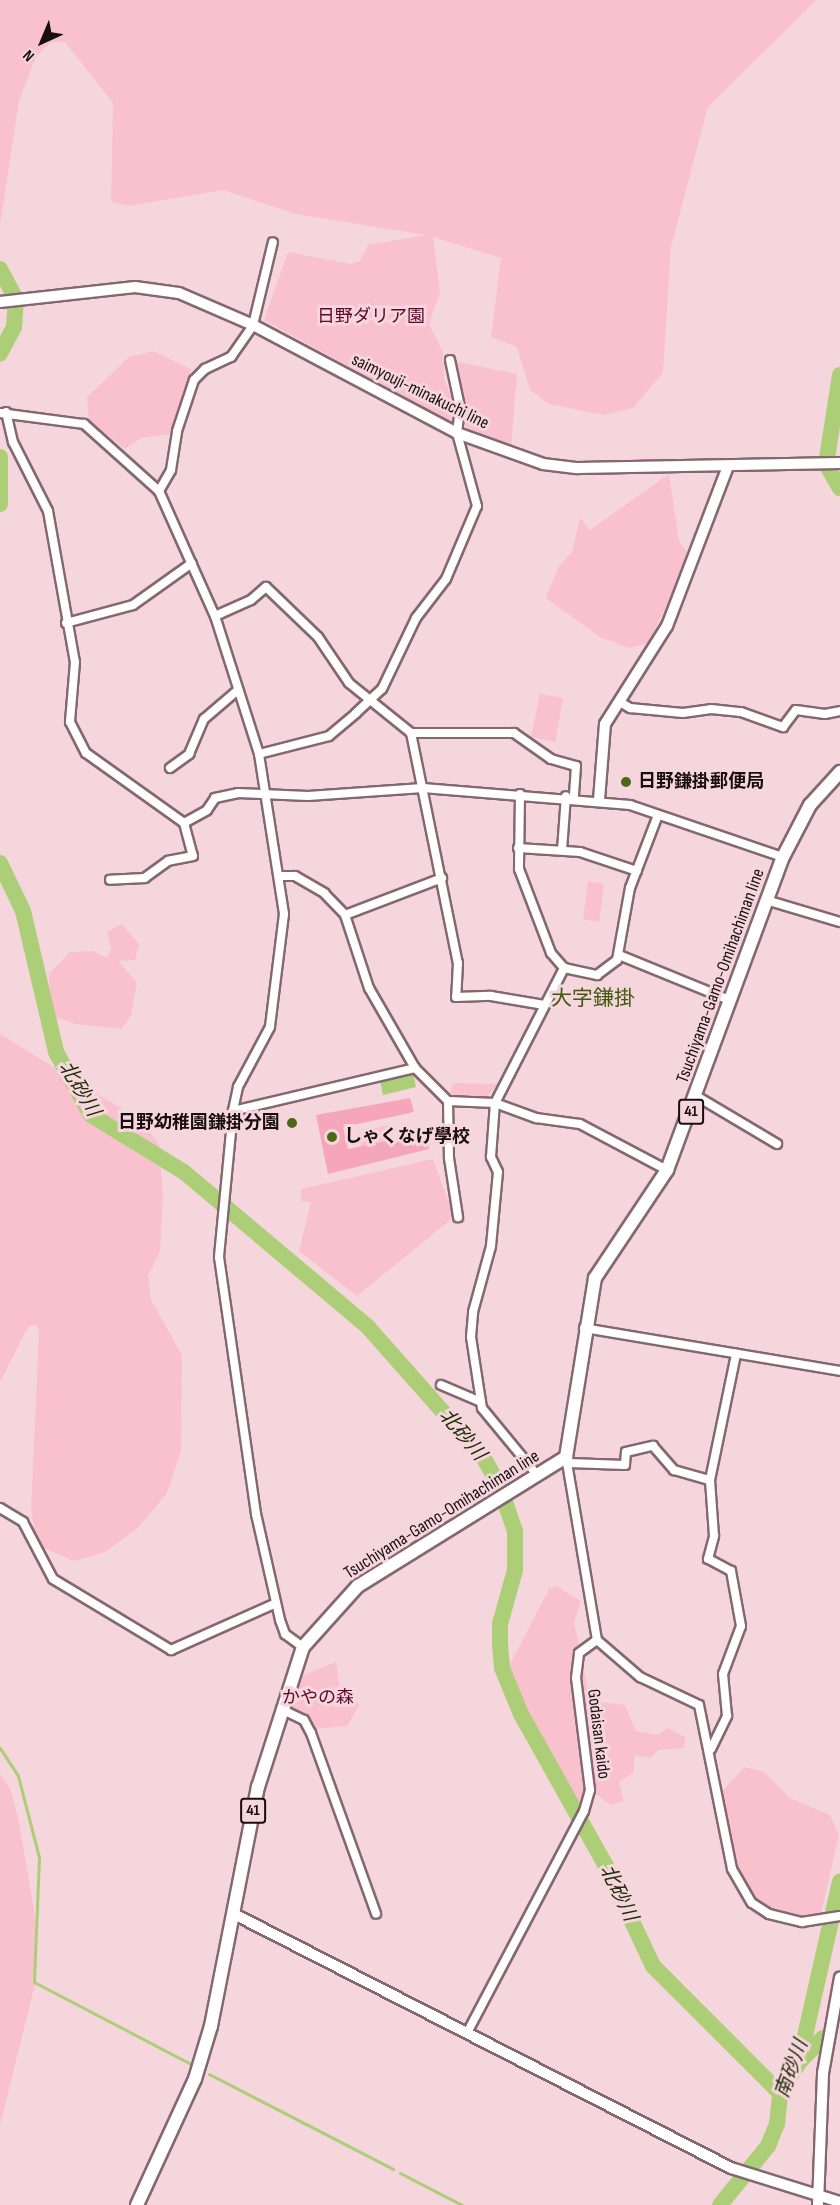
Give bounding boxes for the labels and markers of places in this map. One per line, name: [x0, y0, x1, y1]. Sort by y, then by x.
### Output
place label: 日野鎌掛郵便局: [638, 771, 764, 793]
marker: 日野鎌掛郵便局: [619, 775, 633, 789]
place label: 日野幼稚園鎌掛分園: [118, 1112, 280, 1134]
marker: 日野幼稚園鎌掛分園: [285, 1116, 299, 1130]
place label: しゃくなげ學校: [344, 1126, 470, 1148]
marker: しゃくなげ學校: [325, 1130, 339, 1144]

